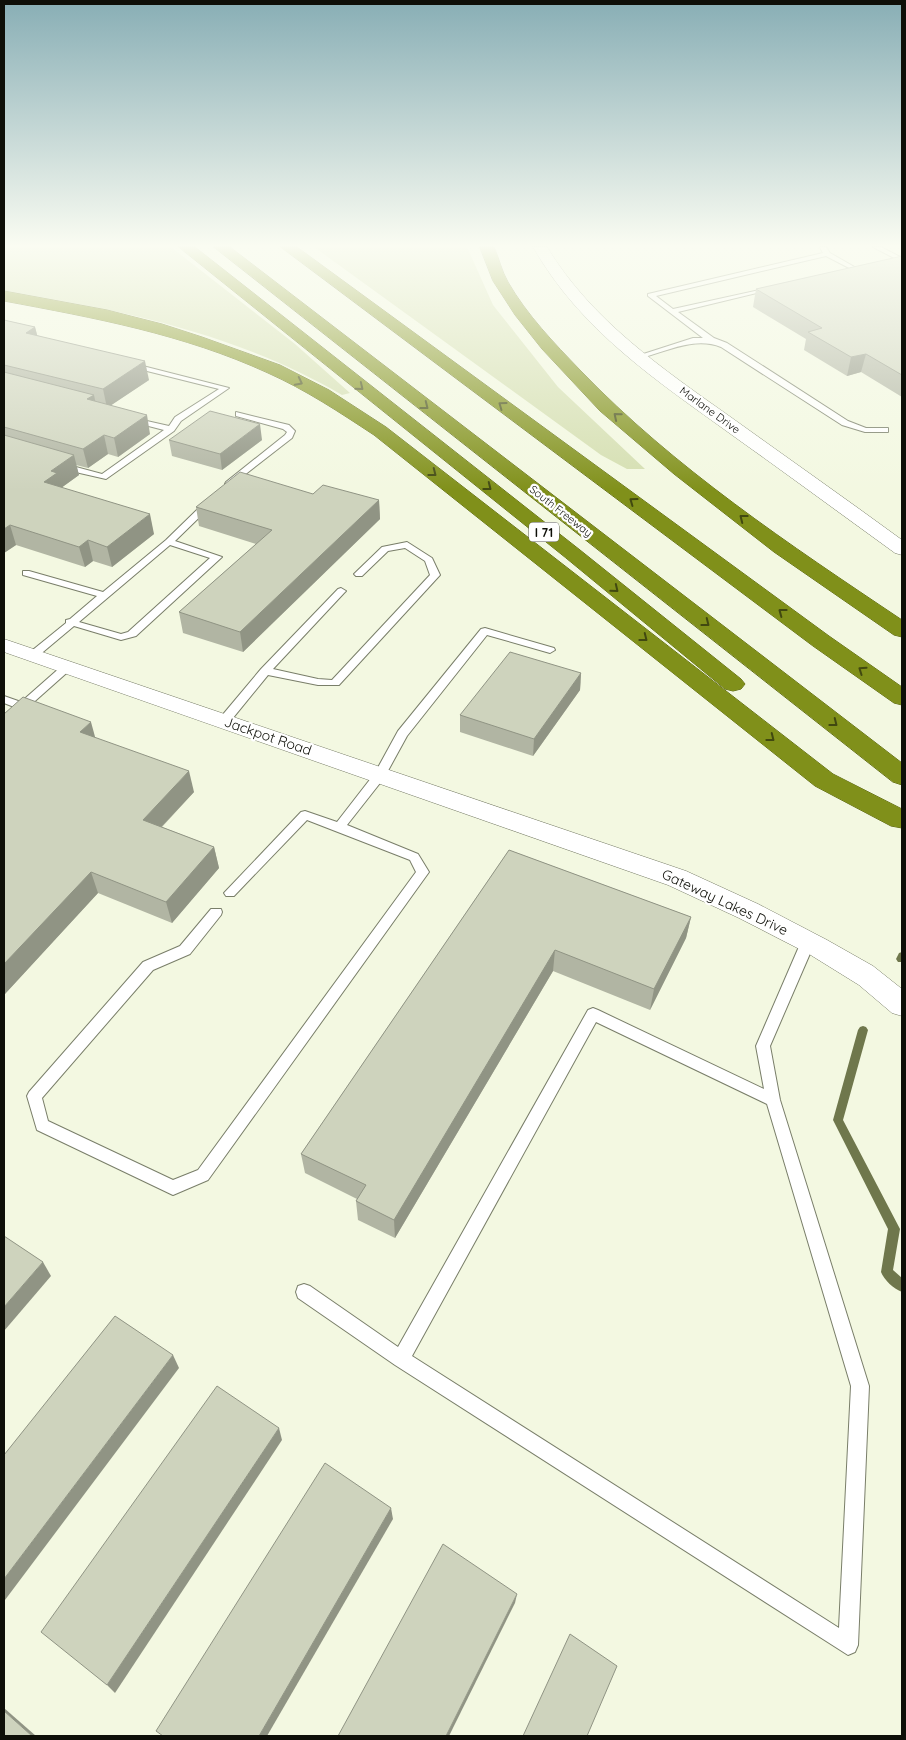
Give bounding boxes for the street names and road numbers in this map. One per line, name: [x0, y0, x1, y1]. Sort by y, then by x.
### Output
street label: Marlane Drive: [677, 383, 743, 437]
street label: South Freeway: [527, 482, 595, 540]
road number: I 71: [529, 522, 559, 542]
street label: Jackpot Road: [222, 713, 314, 759]
street label: Gateway Lakes Drive: [659, 865, 791, 939]

